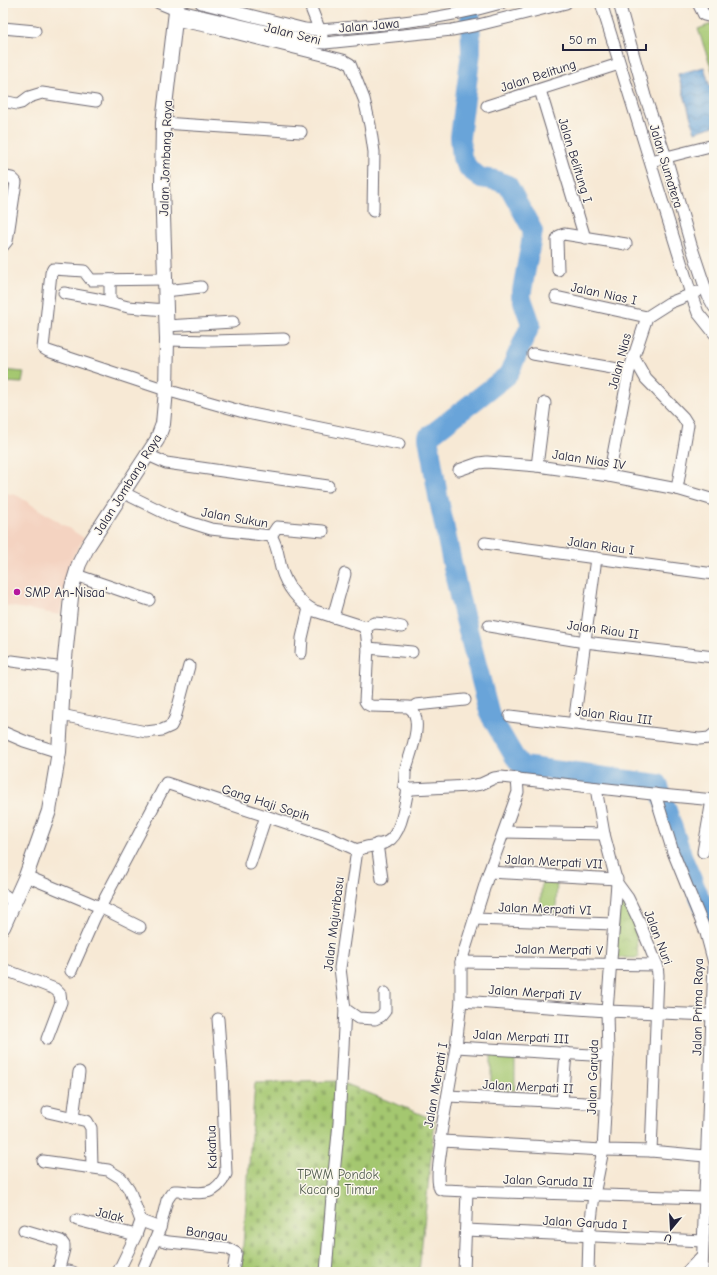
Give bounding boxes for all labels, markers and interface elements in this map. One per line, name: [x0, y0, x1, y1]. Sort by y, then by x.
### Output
street label: Jalan Jawa: [338, 15, 400, 36]
street label: Jalan Seni: [263, 19, 323, 48]
scale bar: [563, 26, 646, 52]
text: 50 m: [569, 33, 597, 47]
street label: Jalan Belitung: [498, 56, 578, 95]
street label: Jalan Jombang Raya: [156, 100, 175, 216]
street label: Jalan Belitung I: [555, 116, 596, 204]
street label: Jalan Sumatera: [647, 123, 686, 210]
street label: Jalan Nias I: [570, 279, 638, 308]
street label: Jalan Nias: [605, 331, 634, 391]
street label: Jalan Jombang Raya: [90, 431, 165, 537]
street label: Jalan Nias IV: [551, 446, 627, 473]
street label: Jalan Sukun: [200, 504, 270, 531]
street label: Jalan Riau I: [567, 533, 635, 558]
place label: SMP An-Nisaa': [25, 585, 108, 600]
marker: SMP An-Nisaa': [12, 587, 22, 597]
street label: Jalan Riau II: [566, 617, 640, 642]
street label: Jalan Riau III: [575, 703, 653, 728]
street label: Gang Haji Sopih: [220, 781, 312, 824]
street label: Jalan Merpati VII: [505, 851, 603, 872]
street label: Jalan Majuribasu: [320, 876, 347, 972]
street label: Jalan Merpati VI: [498, 899, 592, 918]
street label: Jalan Nuri: [641, 908, 676, 966]
street label: Jalan Merpati V: [515, 941, 603, 958]
street label: Jalan Prima Raya: [689, 958, 706, 1056]
street label: Jalan Merpati IV: [488, 982, 582, 1003]
street label: Jalan Merpati III: [473, 1026, 569, 1047]
street label: Jalan Garuda: [584, 1039, 601, 1115]
street label: Jalan Merpati I: [421, 1041, 450, 1129]
street label: Jalan Merpati II: [482, 1077, 574, 1096]
street label: Kakatua: [203, 1125, 220, 1169]
park label: TPWM Pondok Kacang Timur: [297, 1167, 379, 1197]
street label: Jalan Garuda II: [503, 1171, 593, 1190]
street label: Jalak: [94, 1204, 126, 1225]
north arrow: [651, 1209, 691, 1249]
street label: Jalan Garuda I: [542, 1213, 628, 1232]
street label: Bangau: [185, 1223, 229, 1244]
text: U: [663, 1231, 674, 1245]

